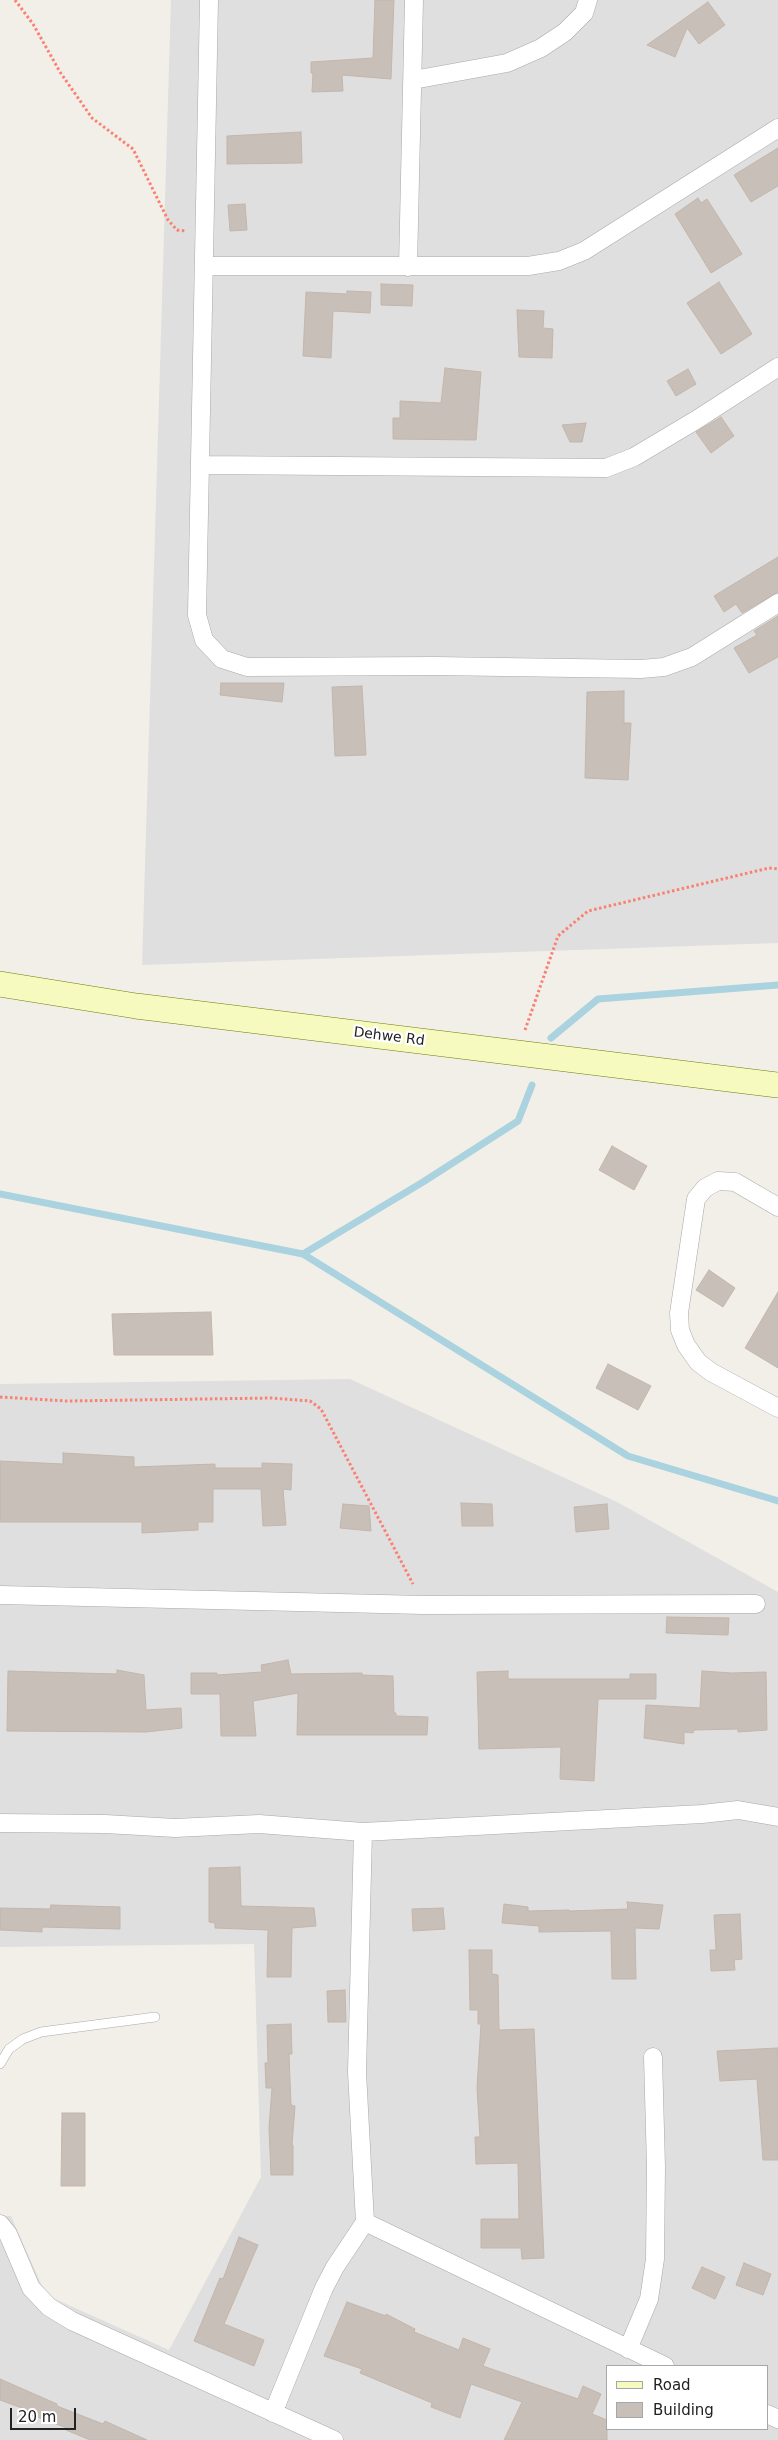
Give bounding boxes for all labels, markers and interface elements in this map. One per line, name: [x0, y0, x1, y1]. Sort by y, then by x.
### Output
street label: Dehwe Rd: [353, 1024, 425, 1050]
legend: [606, 2365, 768, 2430]
text: Road: [653, 2376, 691, 2394]
scale bar: [12, 2398, 79, 2430]
text: Building: [653, 2401, 714, 2419]
text: 20 m: [18, 2408, 56, 2426]

